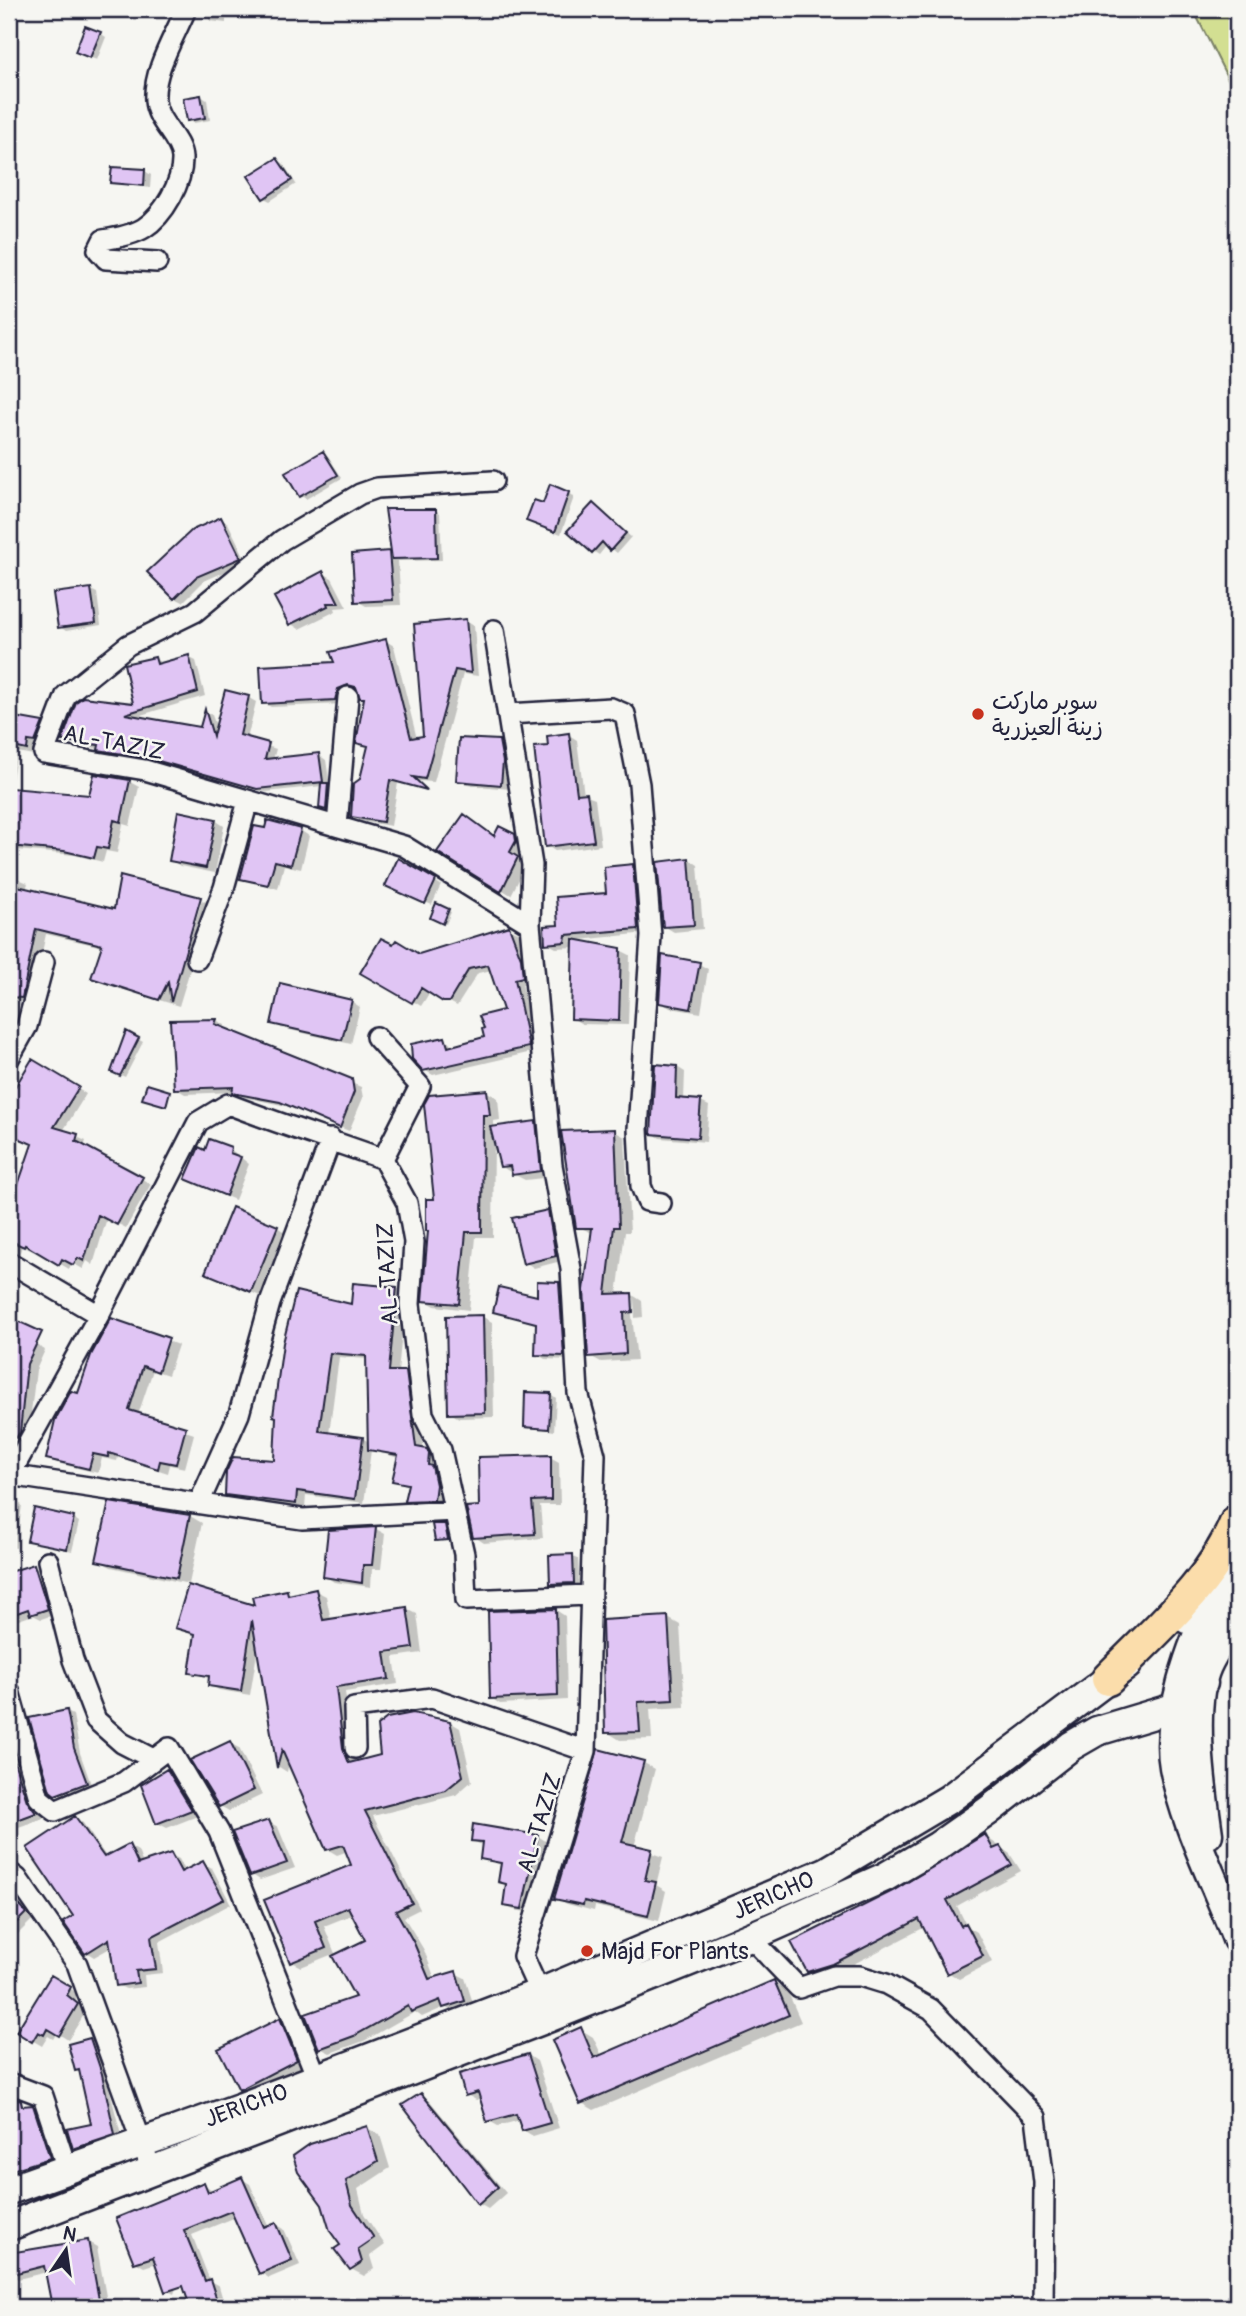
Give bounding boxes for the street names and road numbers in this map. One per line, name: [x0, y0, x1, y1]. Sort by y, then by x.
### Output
street label: AL-TAZIZ: [61, 718, 167, 767]
street label: AL-TAZIZ: [370, 1222, 405, 1326]
street label: AL-TAZIZ: [511, 1770, 568, 1876]
street label: JERICHO: [728, 1865, 818, 1926]
street label: JERICHO: [201, 2077, 292, 2134]

